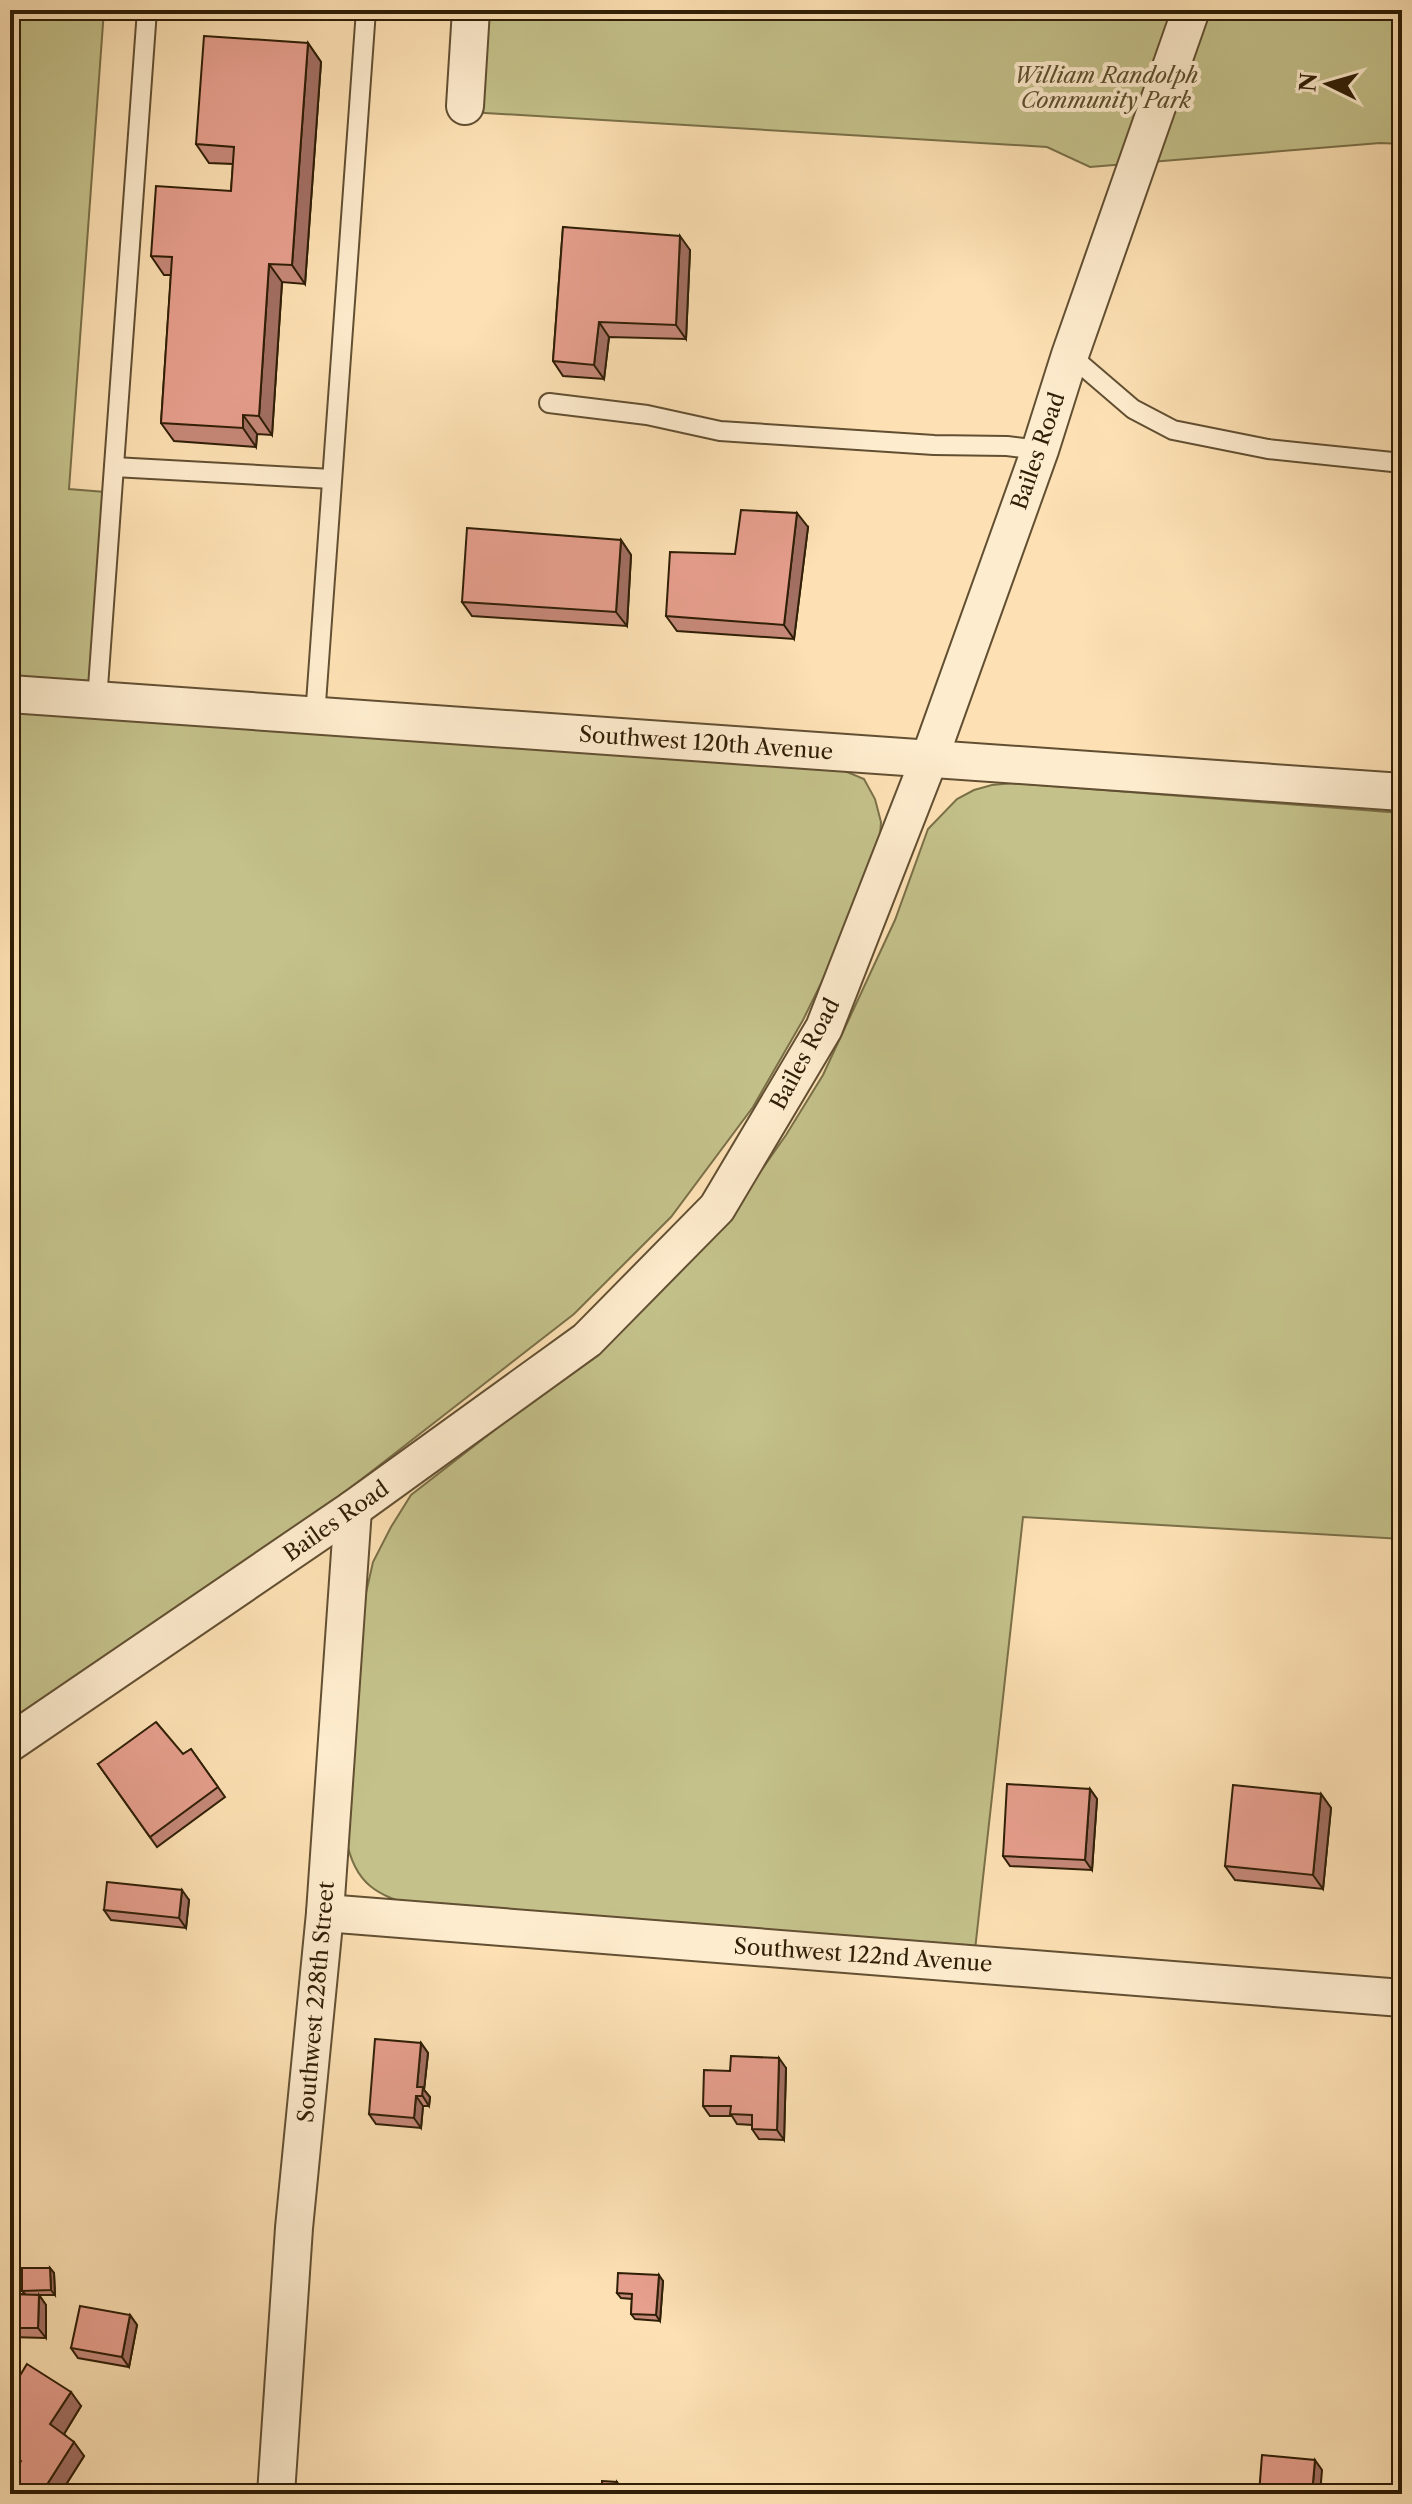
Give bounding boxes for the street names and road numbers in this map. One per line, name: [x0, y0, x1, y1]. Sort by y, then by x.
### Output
street label: Bailes Road: [1005, 389, 1071, 513]
street label: Southwest 120th Avenue: [578, 721, 834, 765]
street label: Bailes Road: [764, 994, 846, 1114]
street label: Bailes Road: [278, 1475, 394, 1567]
street label: Southwest 228th Street: [292, 1880, 340, 2124]
street label: Southwest 122nd Avenue: [733, 1932, 993, 1978]

